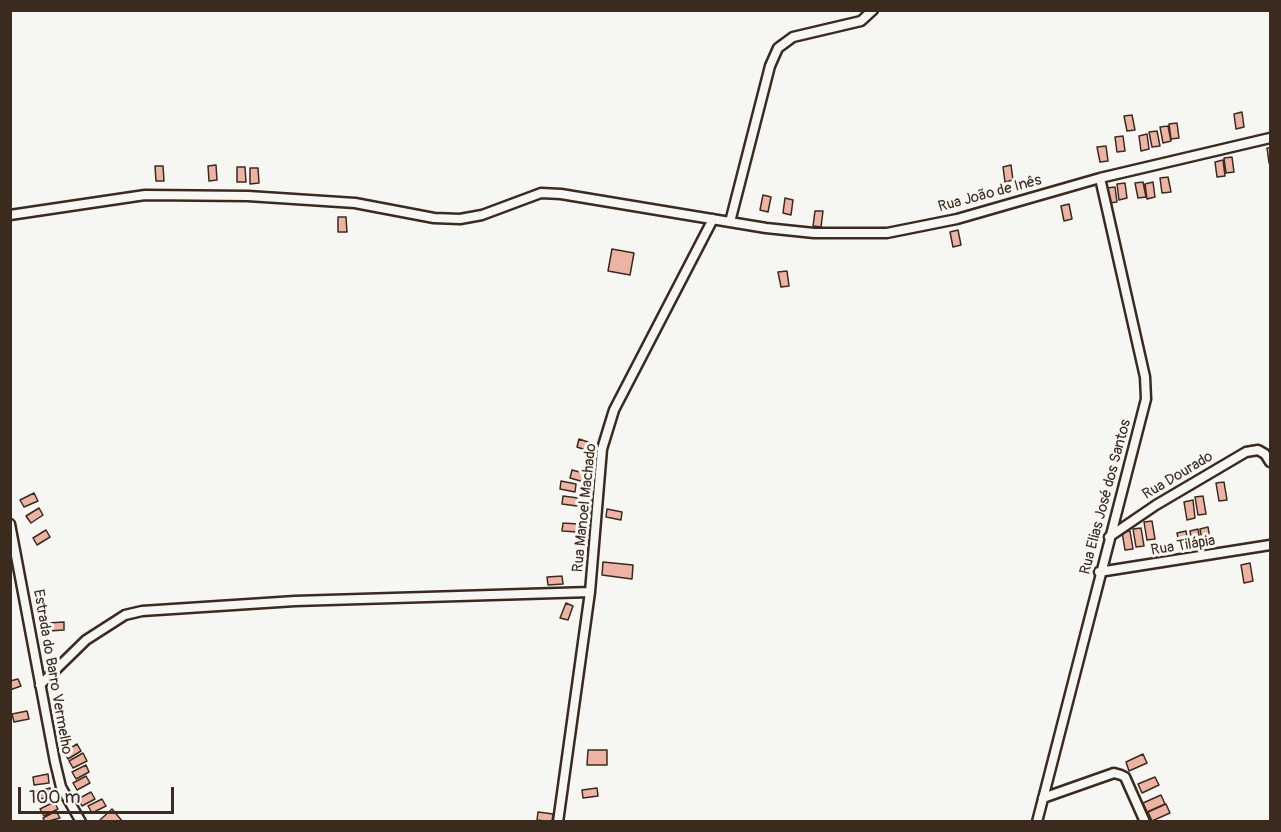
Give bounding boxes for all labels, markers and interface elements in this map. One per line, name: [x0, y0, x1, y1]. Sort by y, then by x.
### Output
street label: Rua João de Inês: [936, 172, 1044, 216]
street label: Rua Elias José dos Santos: [1077, 417, 1135, 577]
street label: Rua Manoel Machado: [569, 443, 601, 573]
street label: Rua Dourado: [1140, 448, 1216, 504]
street label: Rua Tilápia: [1150, 532, 1216, 560]
street label: Estrada do Barro Vermelho: [29, 588, 75, 756]
scale bar: [21, 775, 177, 813]
text: 100 m: [29, 786, 81, 809]

